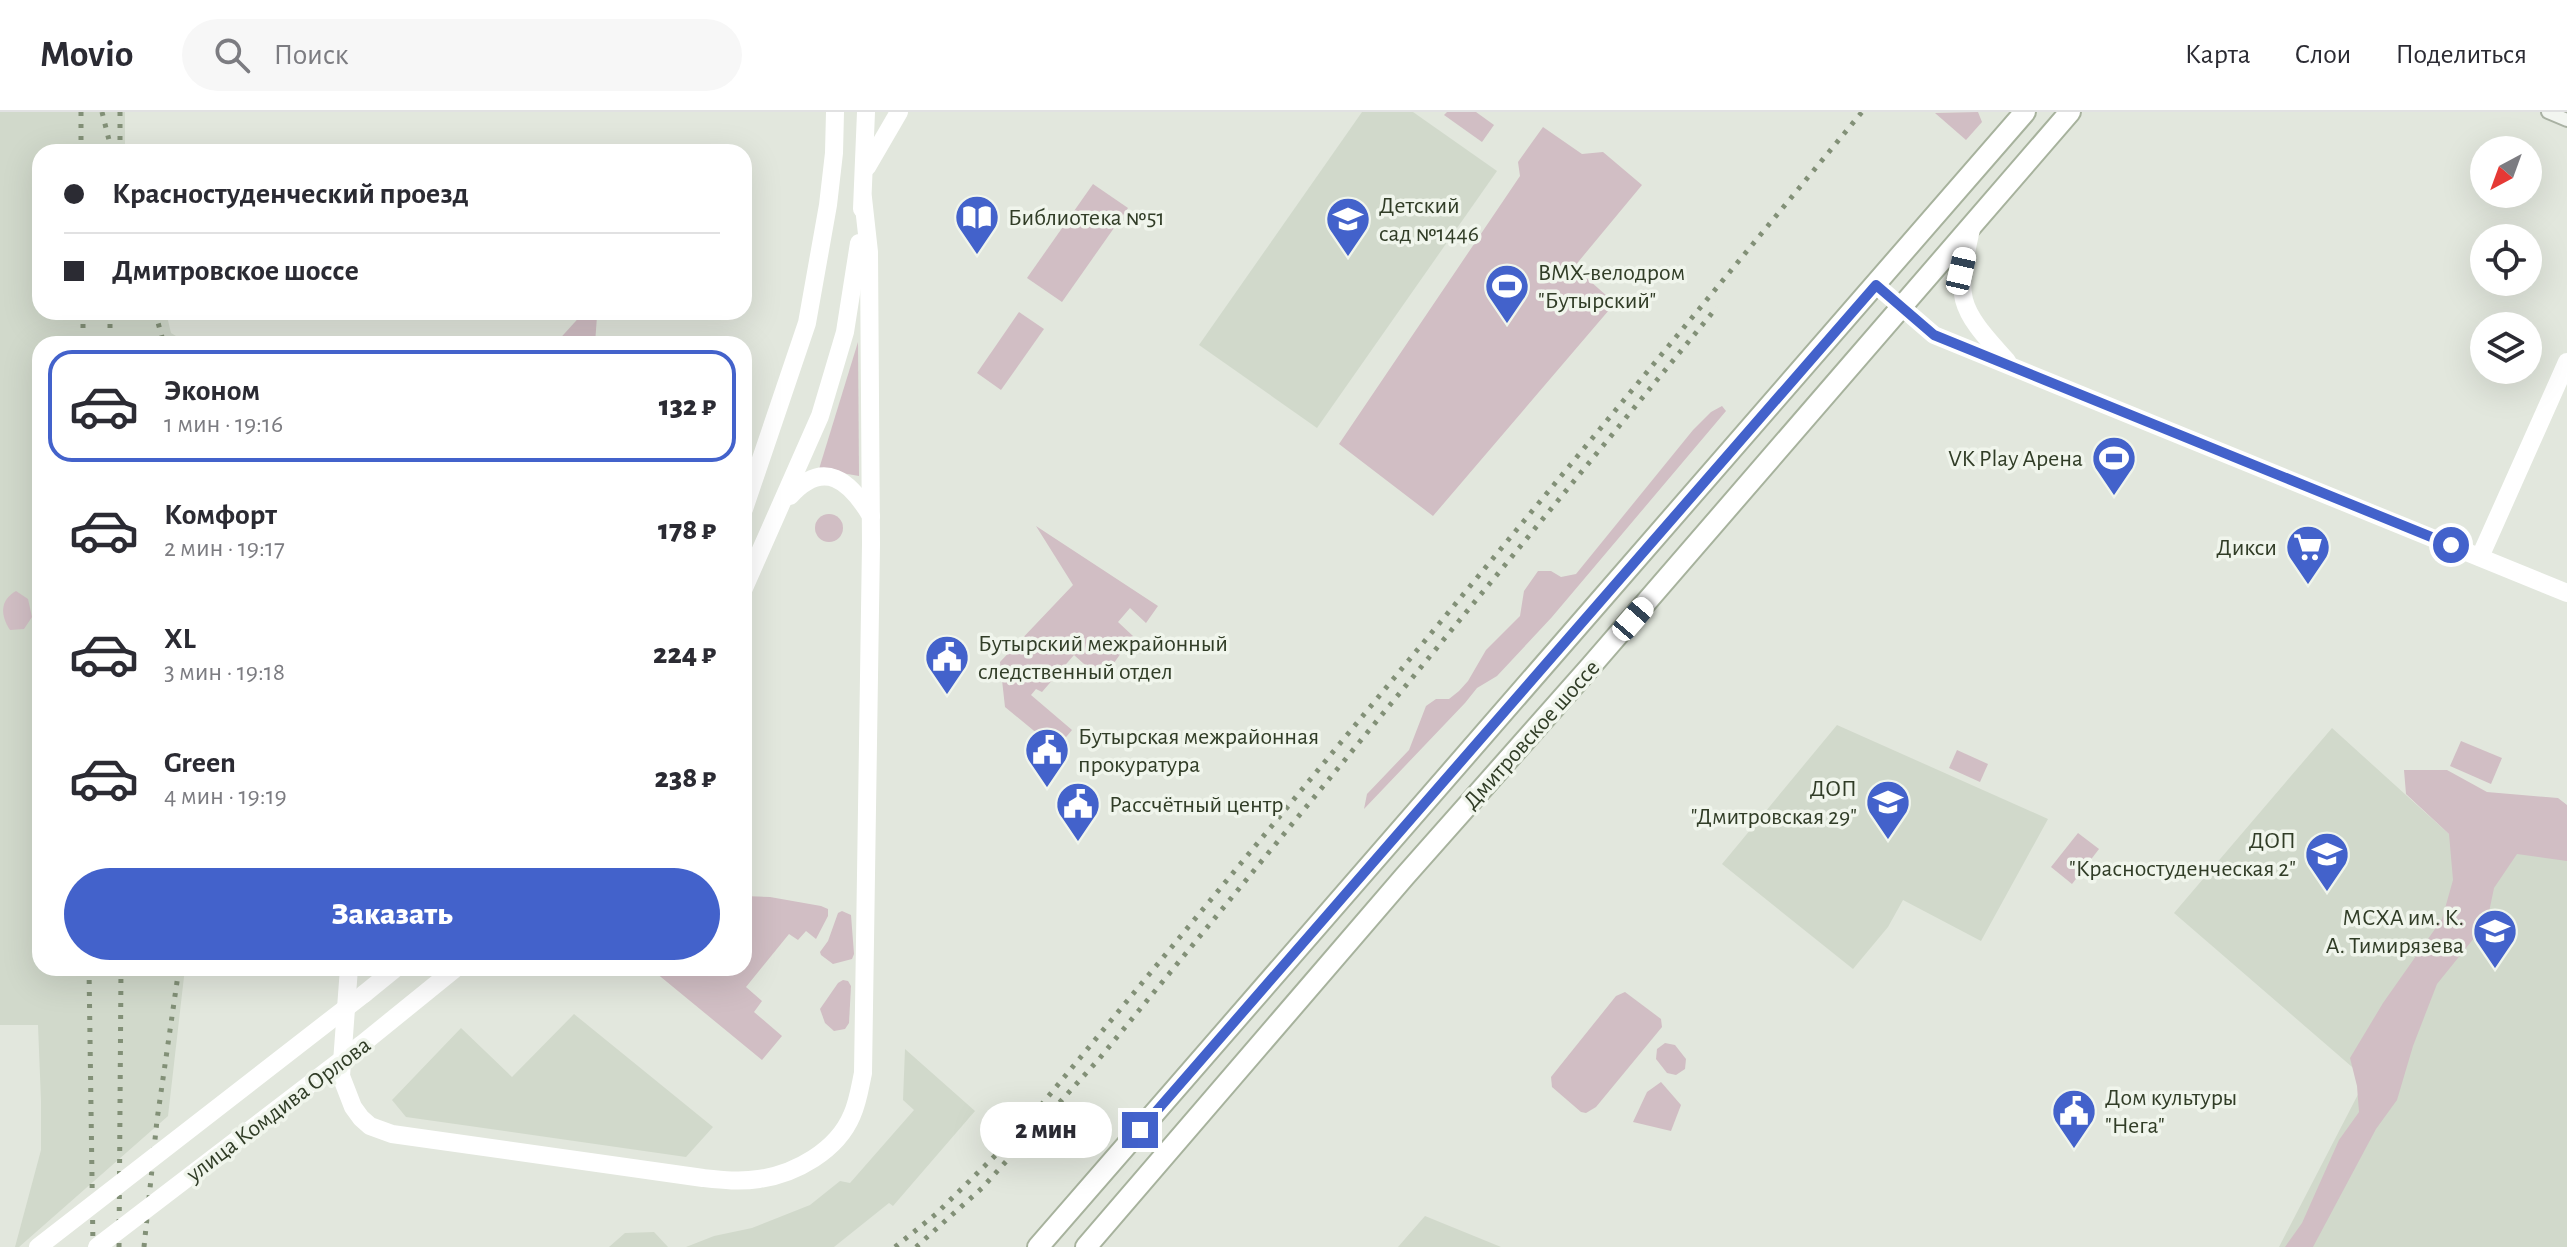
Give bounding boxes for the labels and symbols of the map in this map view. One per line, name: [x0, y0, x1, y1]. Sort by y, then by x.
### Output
north arrow: [2470, 136, 2542, 208]
library icon: Библиотека №51: [953, 193, 1001, 256]
place label: Детский сад №1446: [1379, 194, 1479, 246]
school or university icon: Детский сад №1446: [1324, 195, 1372, 258]
place label: Библиотека №51: [1008, 206, 1165, 230]
car: [1944, 245, 1978, 297]
place label: BMX-велодром "Бутырский": [1538, 261, 1685, 313]
sports icon: BMX-велодром "Бутырский": [1483, 262, 1531, 325]
sports icon: VK Play Арена: [2090, 434, 2138, 497]
place label: VK Play Арена: [1948, 447, 2083, 471]
supermarket icon: Дикси: [2284, 523, 2332, 586]
route start: [2433, 527, 2469, 563]
place label: Дикси: [2216, 536, 2277, 560]
car: [1608, 593, 1658, 645]
place label: Бутырский межрайонный следственный отдел: [978, 632, 1228, 684]
public building icon: Бутырский межрайонный следственный отдел: [923, 633, 971, 696]
street label: Дмитровское шоссе: [1459, 656, 1605, 814]
place label: Бутырская межрайонная прокуратура: [1078, 725, 1319, 777]
public building icon: Бутырская межрайонная прокуратура: [1023, 726, 1071, 789]
place label: ДОП "Дмитровская 29": [1691, 777, 1857, 829]
school or university icon: ДОП "Дмитровская 29": [1864, 778, 1912, 841]
public building icon: Рассчётный центр: [1054, 780, 1102, 843]
place label: Рассчётный центр: [1109, 793, 1283, 817]
place label: ДОП "Красностуденческая 2": [2069, 829, 2296, 881]
school or university icon: ДОП "Красностуденческая 2": [2303, 830, 2351, 893]
place label: МСХА им. К. А. Тимирязева: [2325, 906, 2464, 958]
school or university icon: МСХА им. К. А. Тимирязева: [2471, 907, 2519, 970]
street label: улица Комдива Орлова: [181, 1033, 375, 1187]
place label: Дом культуры "Нега": [2105, 1086, 2237, 1138]
public building icon: Дом культуры "Нега": [2050, 1087, 2098, 1150]
callout: 2 мин: [980, 1102, 1112, 1158]
route end: [1122, 1112, 1158, 1148]

